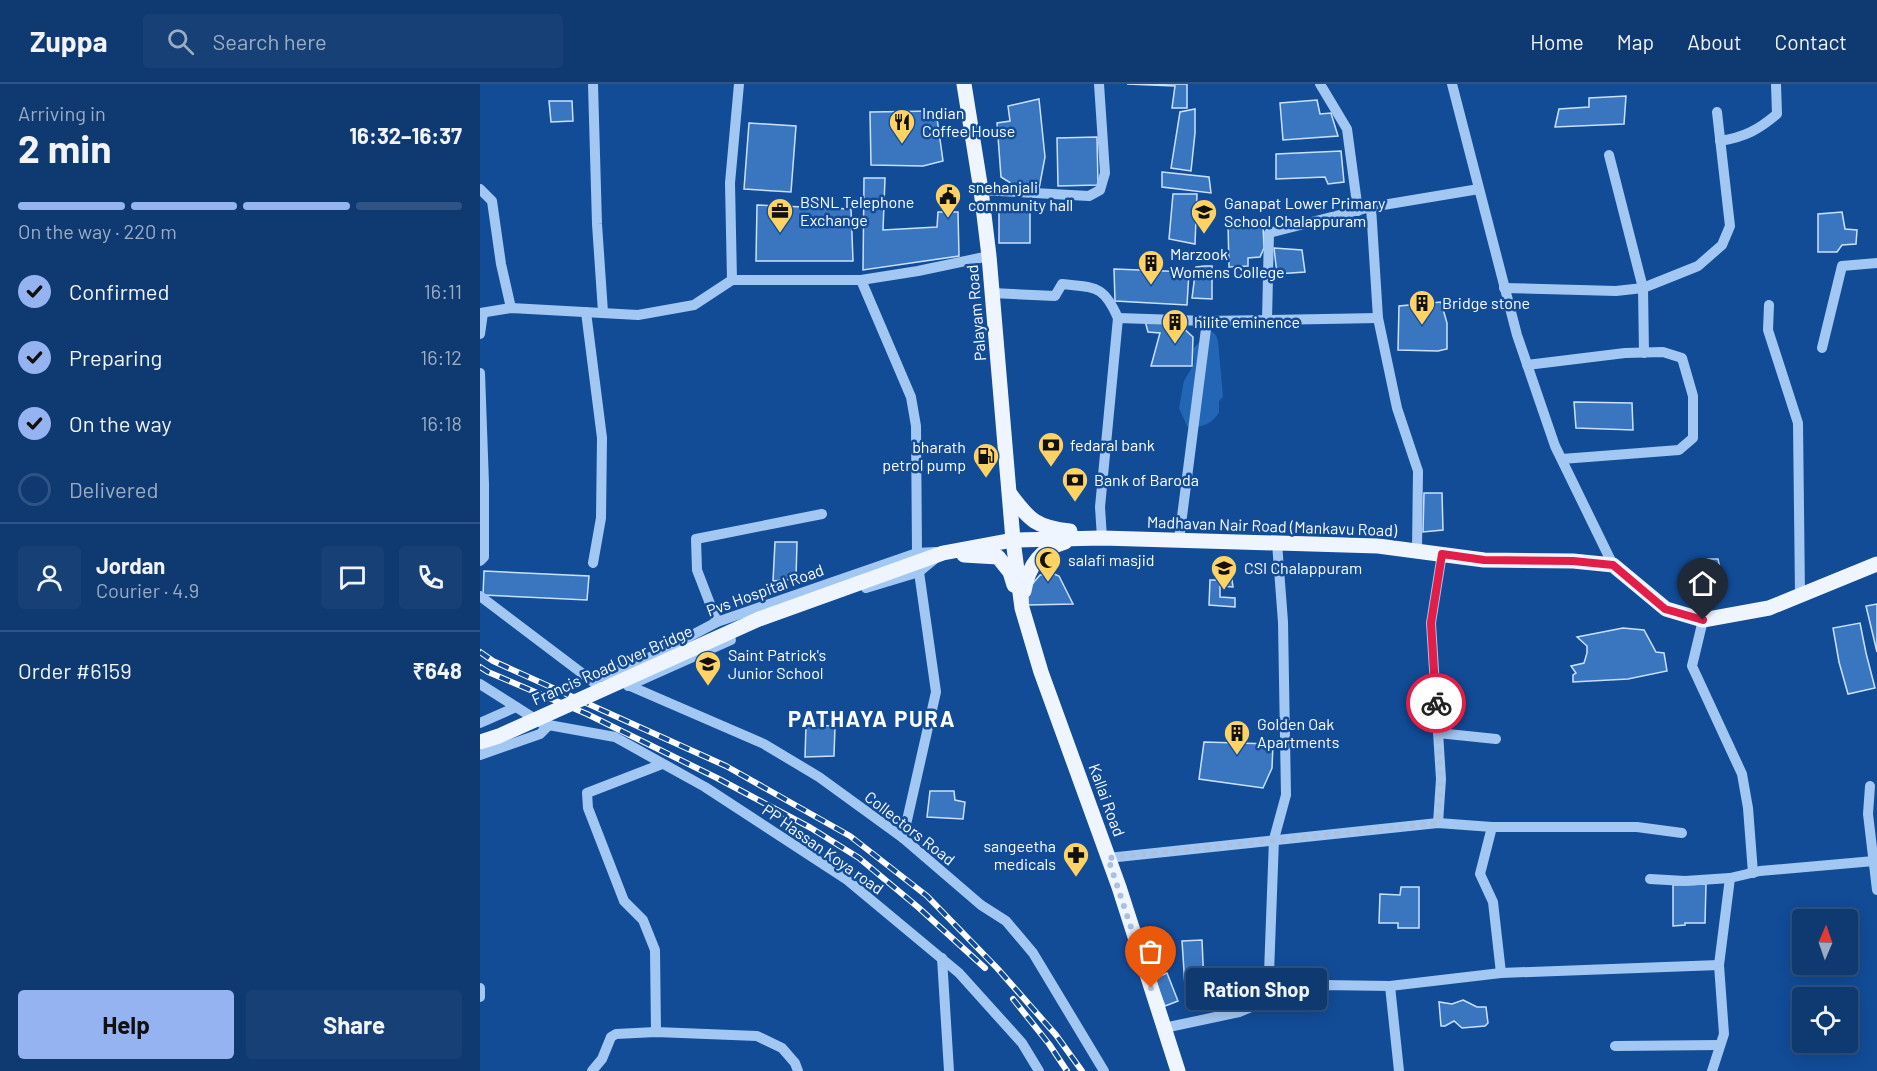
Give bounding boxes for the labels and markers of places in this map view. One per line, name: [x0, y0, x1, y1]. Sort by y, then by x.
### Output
place label: Indian Coffee House: [922, 103, 1015, 140]
restaurant icon: Indian Coffee House: [887, 107, 917, 145]
place label: snehanjali community hall: [968, 177, 1073, 214]
public building icon: snehanjali community hall: [933, 181, 963, 219]
place label: BSNL Telephone Exchange: [800, 192, 914, 229]
place label: Ganapat Lower Primary School Chalappuram: [1224, 193, 1386, 230]
office icon: BSNL Telephone Exchange: [765, 196, 795, 234]
school or university icon: Ganapat Lower Primary School Chalappuram: [1189, 197, 1219, 235]
place label: Marzook Womens College: [1170, 244, 1285, 281]
building icon: Marzook Womens College: [1136, 248, 1166, 286]
building icon: Bridge stone: [1407, 288, 1437, 326]
place label: Bridge stone: [1442, 293, 1530, 312]
building icon: hilite eminence: [1160, 307, 1190, 345]
place label: hilite eminence: [1194, 312, 1300, 331]
bank icon: fedaral bank: [1036, 430, 1066, 468]
place label: fedaral bank: [1070, 435, 1155, 454]
place label: bharath petrol pump: [882, 437, 966, 474]
fuel station icon: bharath petrol pump: [971, 441, 1001, 479]
bank icon: Bank of Baroda: [1060, 465, 1090, 503]
place label: Bank of Baroda: [1094, 470, 1199, 489]
mosque icon: salafi masjid: [1033, 545, 1063, 583]
place label: salafi masjid: [1068, 550, 1155, 569]
school or university icon: CSI Chalappuram: [1209, 553, 1239, 591]
place label: CSI Chalappuram: [1244, 558, 1362, 577]
pin: [1677, 558, 1728, 620]
place label: Saint Patrick's Junior School: [728, 645, 826, 682]
school or university icon: Saint Patrick's Junior School: [693, 649, 723, 687]
place label: Golden Oak Apartments: [1257, 714, 1339, 751]
building icon: Golden Oak Apartments: [1222, 718, 1252, 756]
place label: sangeetha medicals: [983, 836, 1056, 873]
pharmacy icon: sangeetha medicals: [1061, 840, 1091, 878]
pin: [1125, 926, 1176, 988]
callout: Ration Shop: [1187, 967, 1328, 1009]

